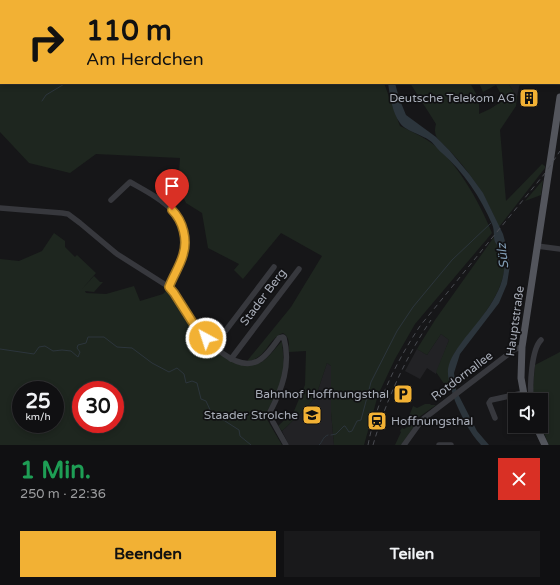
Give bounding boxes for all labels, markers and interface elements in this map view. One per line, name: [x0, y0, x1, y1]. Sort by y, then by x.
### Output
text: 110 m: [86, 14, 172, 48]
icon: right: [20, 16, 72, 68]
text: Am Herdchen: [86, 48, 204, 70]
building icon: Deutsche Telekom AG: [518, 87, 540, 109]
place label: Deutsche Telekom AG: [389, 91, 515, 105]
pin: [155, 169, 189, 210]
icon: arrive: [161, 175, 183, 197]
water label: Sülz: [493, 241, 512, 270]
street label: Stader Berg: [237, 266, 289, 328]
street label: Hauptstraße: [503, 285, 527, 357]
position arrow: [185, 317, 227, 359]
street label: Rotdornallee: [428, 348, 496, 404]
speed limit sign: 30: [72, 381, 124, 433]
parking icon: Bahnhof Hoffnungsthal: [392, 383, 414, 405]
place label: Bahnhof Hoffnungsthal: [255, 387, 389, 401]
text: 25: [25, 390, 51, 414]
map controls: [508, 393, 548, 433]
button: sound: [508, 393, 548, 433]
school or university icon: Staader Strolche: [301, 404, 323, 426]
place label: Staader Strolche: [204, 408, 298, 422]
station icon: Hoffnungsthal: [366, 410, 388, 432]
text: km/h: [25, 411, 51, 423]
place label: Hoffnungsthal: [391, 414, 473, 428]
text: 1 Min.: [20, 456, 91, 485]
button: close: [498, 458, 540, 500]
text: 250 m · 22:36: [20, 486, 106, 502]
button: Beenden: [20, 531, 276, 577]
button: Teilen: [284, 531, 540, 577]

